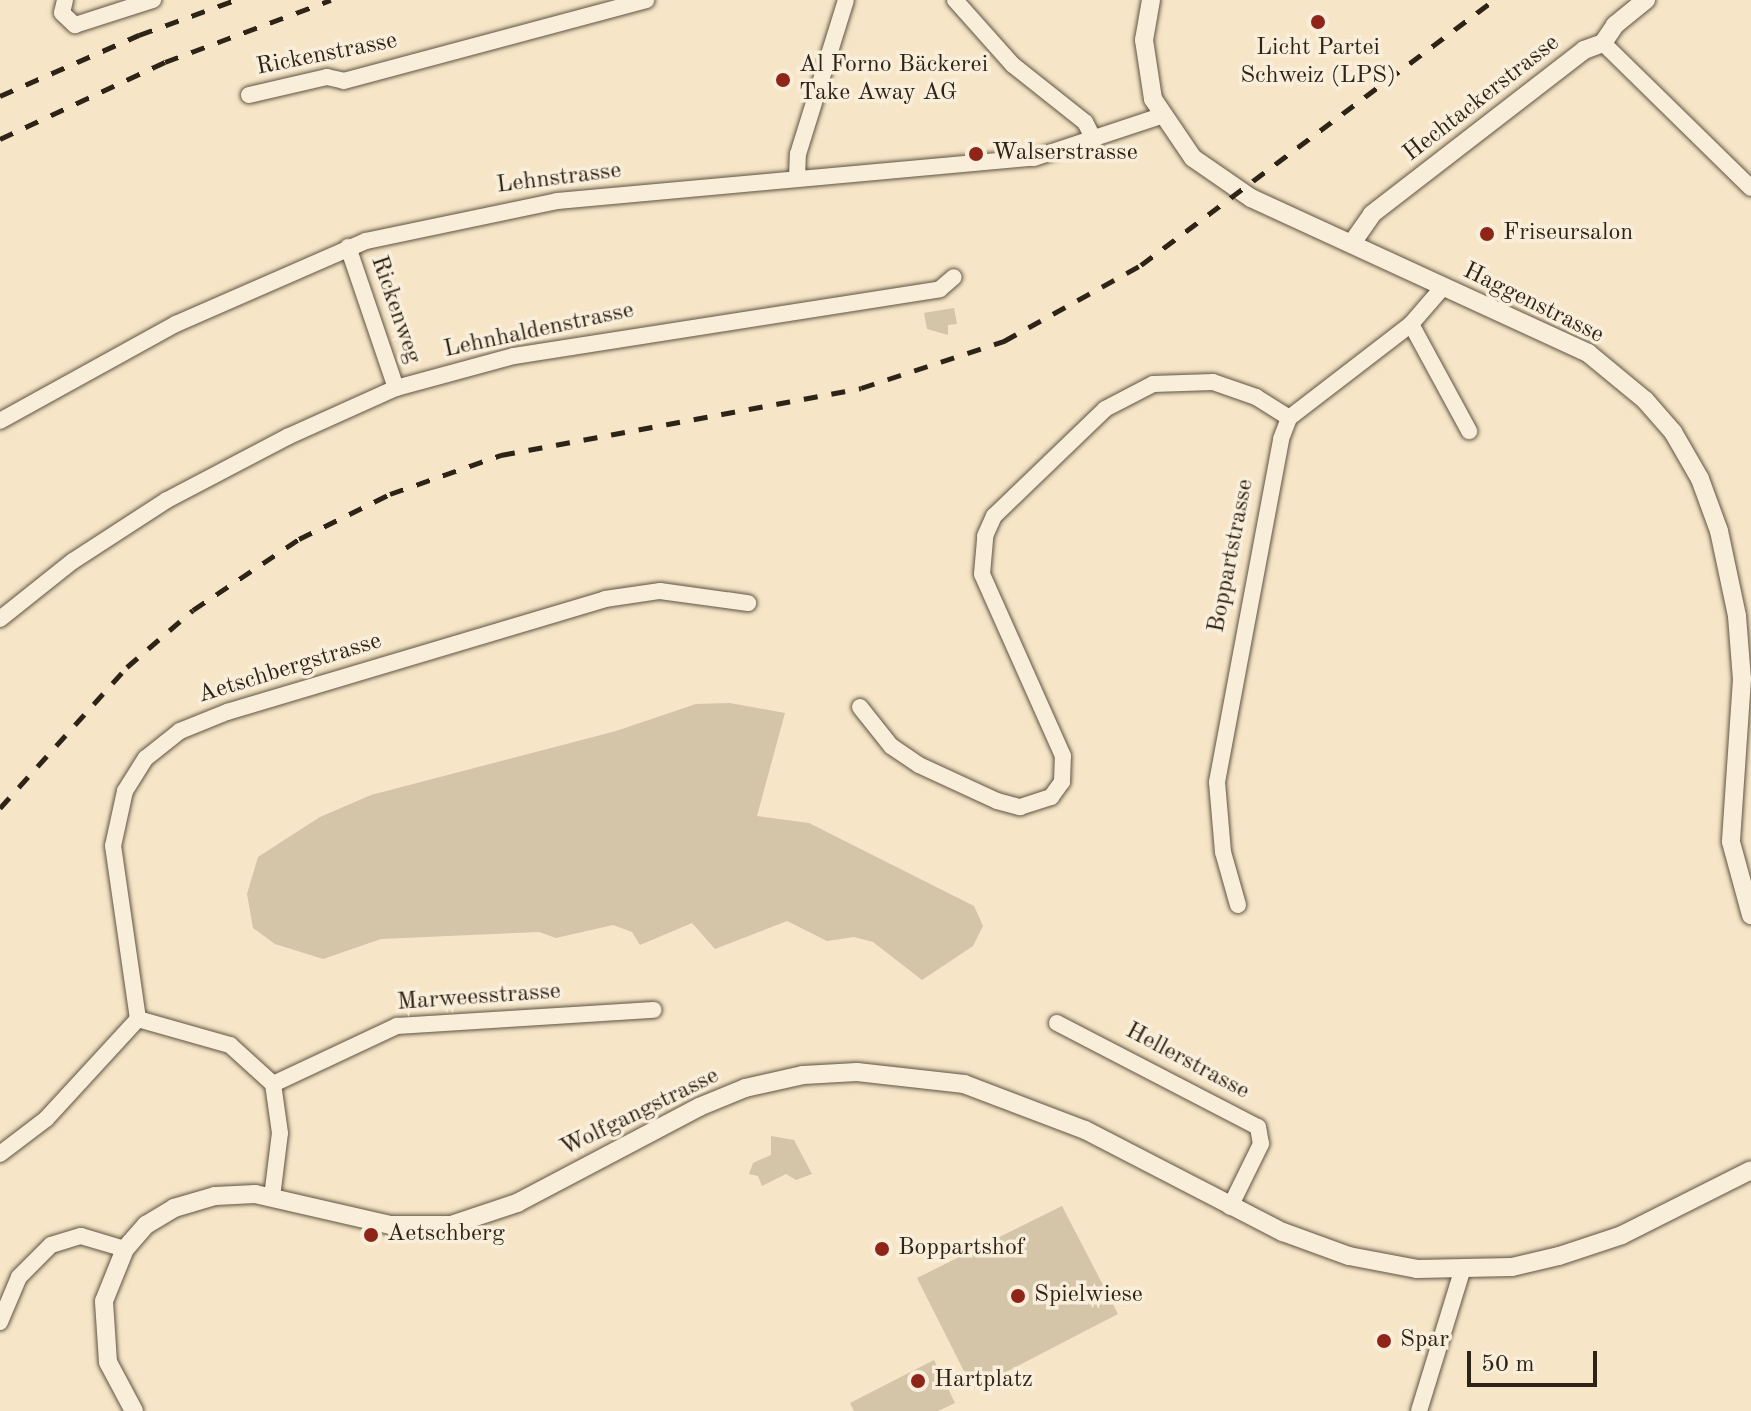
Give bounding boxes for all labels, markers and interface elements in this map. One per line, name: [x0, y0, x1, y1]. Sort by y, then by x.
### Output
marker: Licht Partei Schweiz (LPS): [1309, 13, 1327, 31]
street label: Rickenstrasse: [254, 27, 400, 83]
street label: Hechtackerstrasse: [1398, 29, 1566, 169]
place label: Licht Partei Schweiz (LPS): [1240, 35, 1396, 91]
place label: Al Forno Bäckerei Take Away AG: [799, 52, 988, 108]
marker: Al Forno Bäckerei Take Away AG: [774, 71, 792, 89]
place label: Walserstrasse: [992, 140, 1138, 168]
marker: Walserstrasse: [967, 145, 985, 163]
street label: Lehnstrasse: [495, 157, 623, 201]
place label: Friseursalon: [1503, 220, 1633, 248]
marker: Friseursalon: [1478, 225, 1496, 243]
street label: Rickenweg: [363, 252, 427, 368]
street label: Haggenstrasse: [1458, 258, 1608, 350]
street label: Lehnhaldenstrasse: [441, 297, 637, 365]
street label: Boppartstrasse: [1203, 477, 1261, 635]
street label: Aetschbergstrasse: [195, 627, 385, 711]
street label: Marweesstrasse: [396, 978, 562, 1018]
street label: Hellerstrasse: [1120, 1017, 1254, 1107]
street label: Wolfgangstrasse: [556, 1062, 724, 1164]
place label: Aetschberg: [387, 1221, 505, 1249]
marker: Aetschberg: [362, 1226, 380, 1244]
place label: Boppartshof: [898, 1235, 1025, 1263]
marker: Boppartshof: [873, 1240, 891, 1258]
place label: Spielwiese: [1034, 1282, 1143, 1310]
marker: Spielwiese: [1009, 1287, 1027, 1305]
place label: Spar: [1400, 1327, 1449, 1355]
marker: Spar: [1375, 1332, 1393, 1350]
scale bar: [1471, 1335, 1601, 1385]
text: 50 m: [1481, 1353, 1535, 1377]
place label: Hartplatz: [934, 1367, 1033, 1395]
marker: Hartplatz: [909, 1372, 927, 1390]

